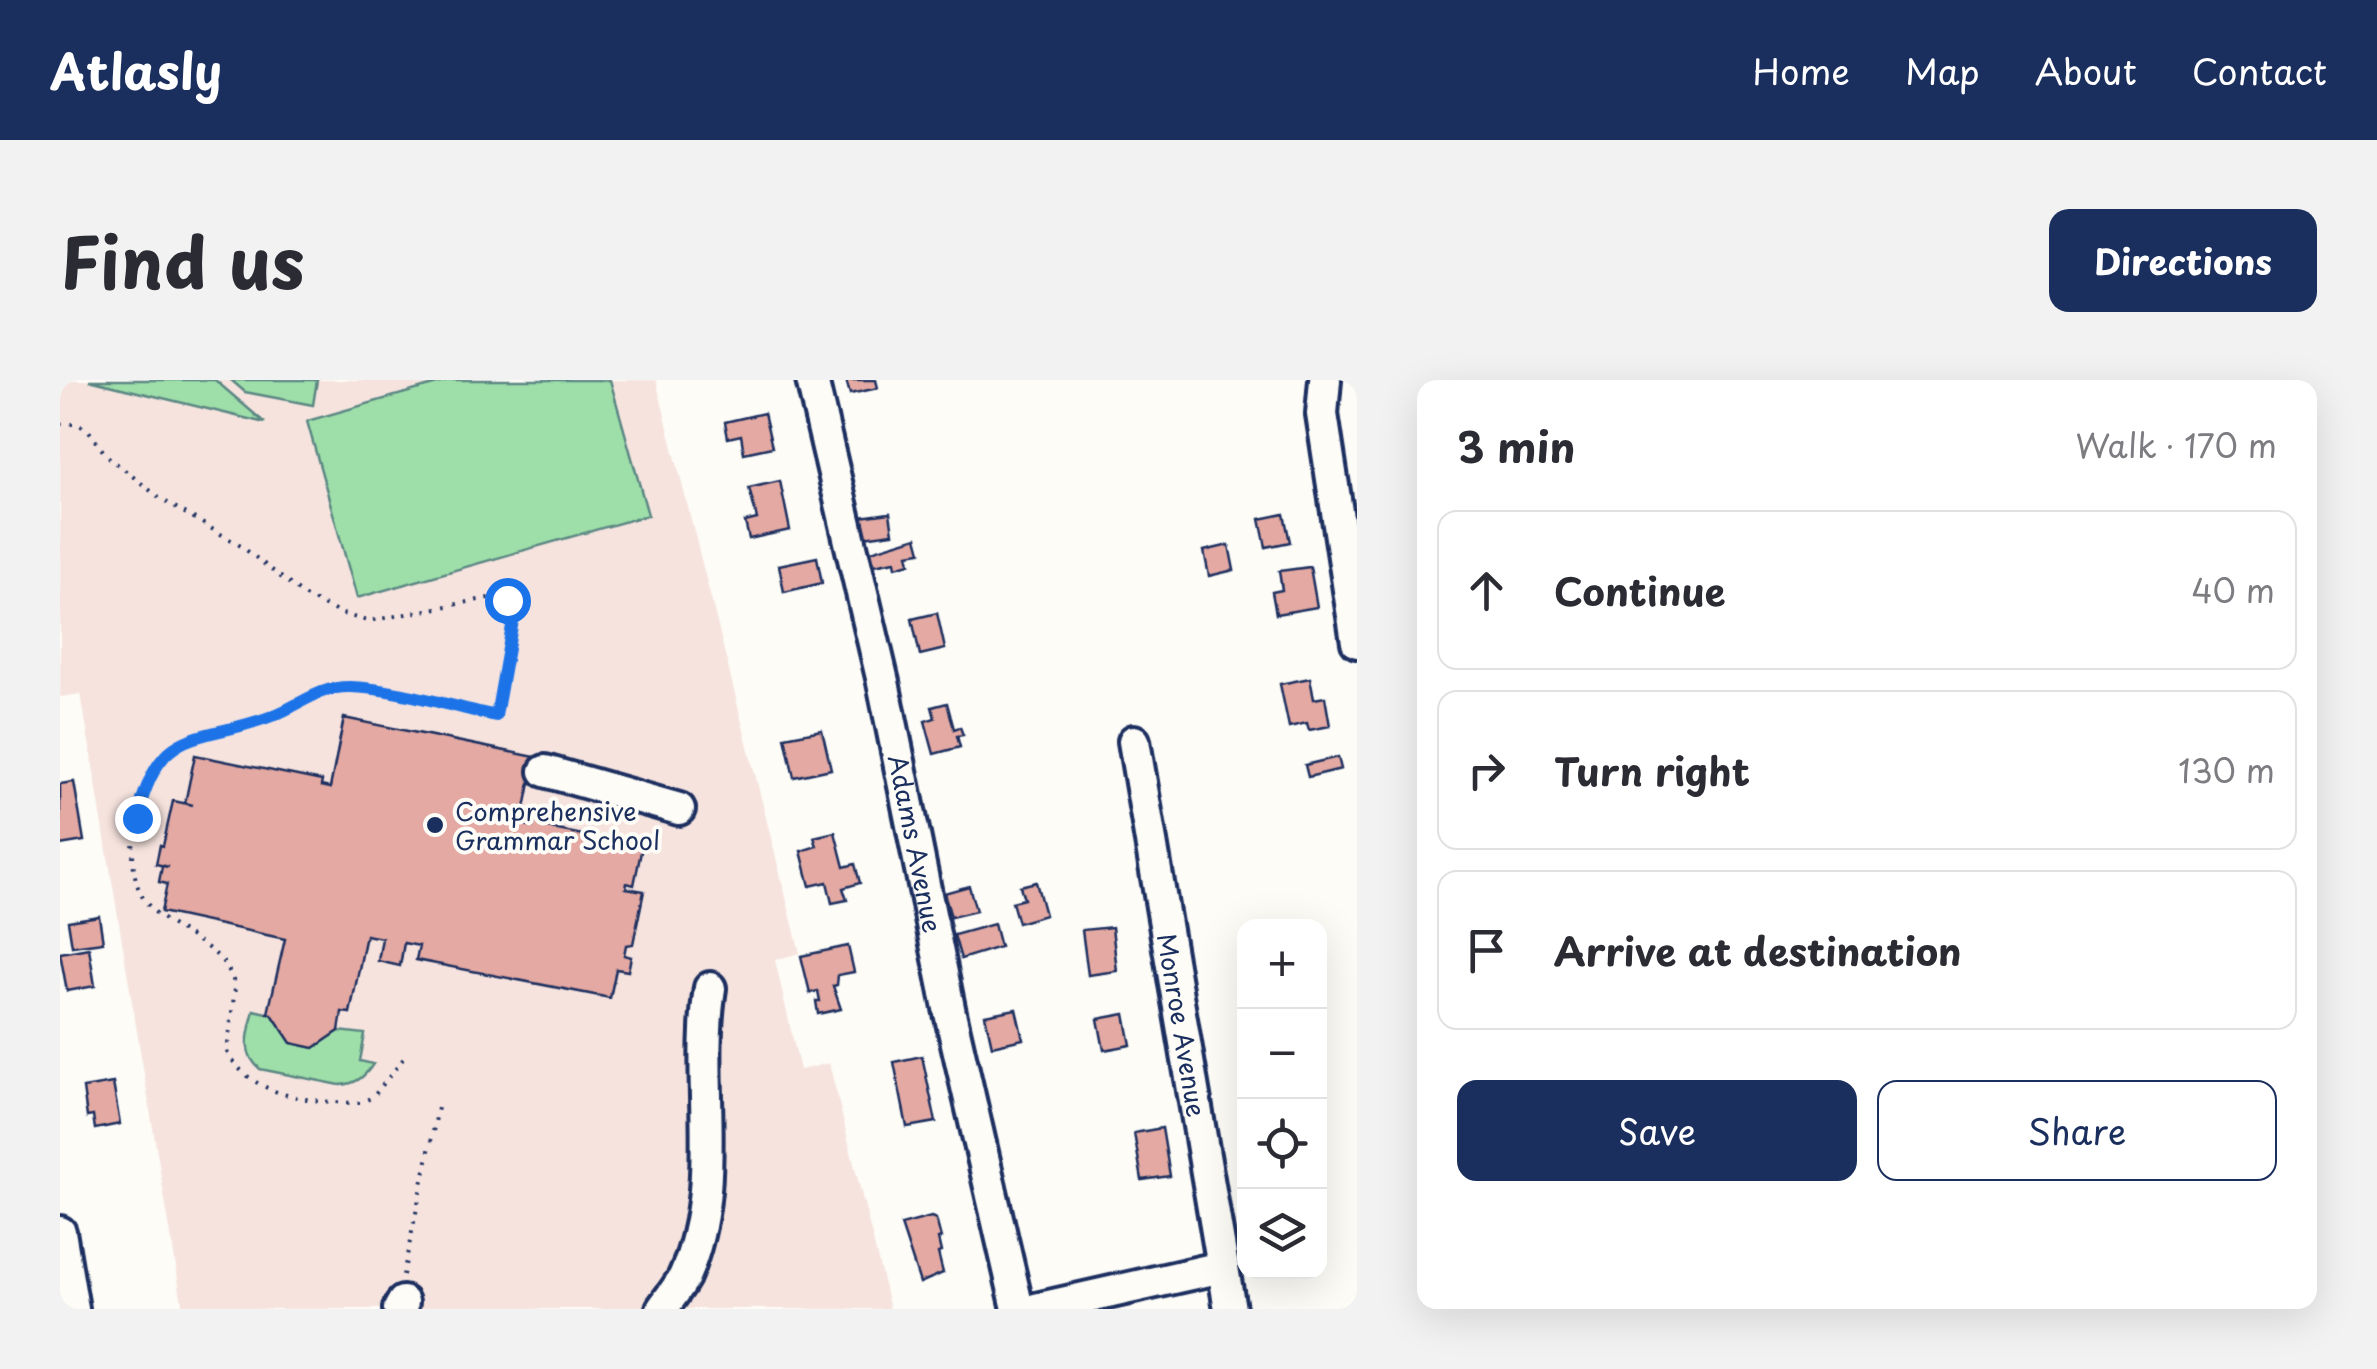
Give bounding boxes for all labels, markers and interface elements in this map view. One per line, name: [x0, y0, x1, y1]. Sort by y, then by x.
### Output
text: Atlasly: [50, 34, 222, 106]
text: Home: [1753, 44, 1850, 97]
text: Map: [1905, 44, 1980, 97]
text: About: [2035, 44, 2137, 97]
text: Contact: [2192, 44, 2327, 97]
text: Find us: [60, 207, 305, 313]
button: Directions: [2049, 209, 2317, 312]
text: 3 min: [1457, 414, 1575, 477]
text: Walk · 170 m: [2075, 421, 2277, 469]
text: Continue: [1554, 562, 1725, 619]
icon: ahead: [1459, 563, 1514, 618]
text: 40 m: [2191, 566, 2275, 614]
route start: [485, 578, 531, 624]
text: Turn right: [1554, 742, 1750, 799]
icon: right: [1459, 743, 1514, 798]
text: 130 m: [2178, 746, 2275, 794]
street label: Adams Avenue: [879, 751, 952, 936]
place label: Comprehensive Grammar School: [455, 792, 660, 859]
route end: [115, 796, 161, 842]
marker: Comprehensive Grammar School: [424, 814, 446, 836]
map controls: [1237, 919, 1327, 1279]
button: +: [1237, 919, 1327, 1009]
text: Arrive at destination: [1554, 922, 1962, 979]
icon: arrive: [1459, 923, 1514, 978]
street label: Monroe Avenue: [1148, 930, 1216, 1120]
button: −: [1237, 1009, 1327, 1099]
button: Save: [1457, 1080, 1857, 1181]
button: Share: [1877, 1080, 2277, 1181]
button: locate: [1237, 1099, 1327, 1189]
button: layers: [1237, 1189, 1327, 1279]

